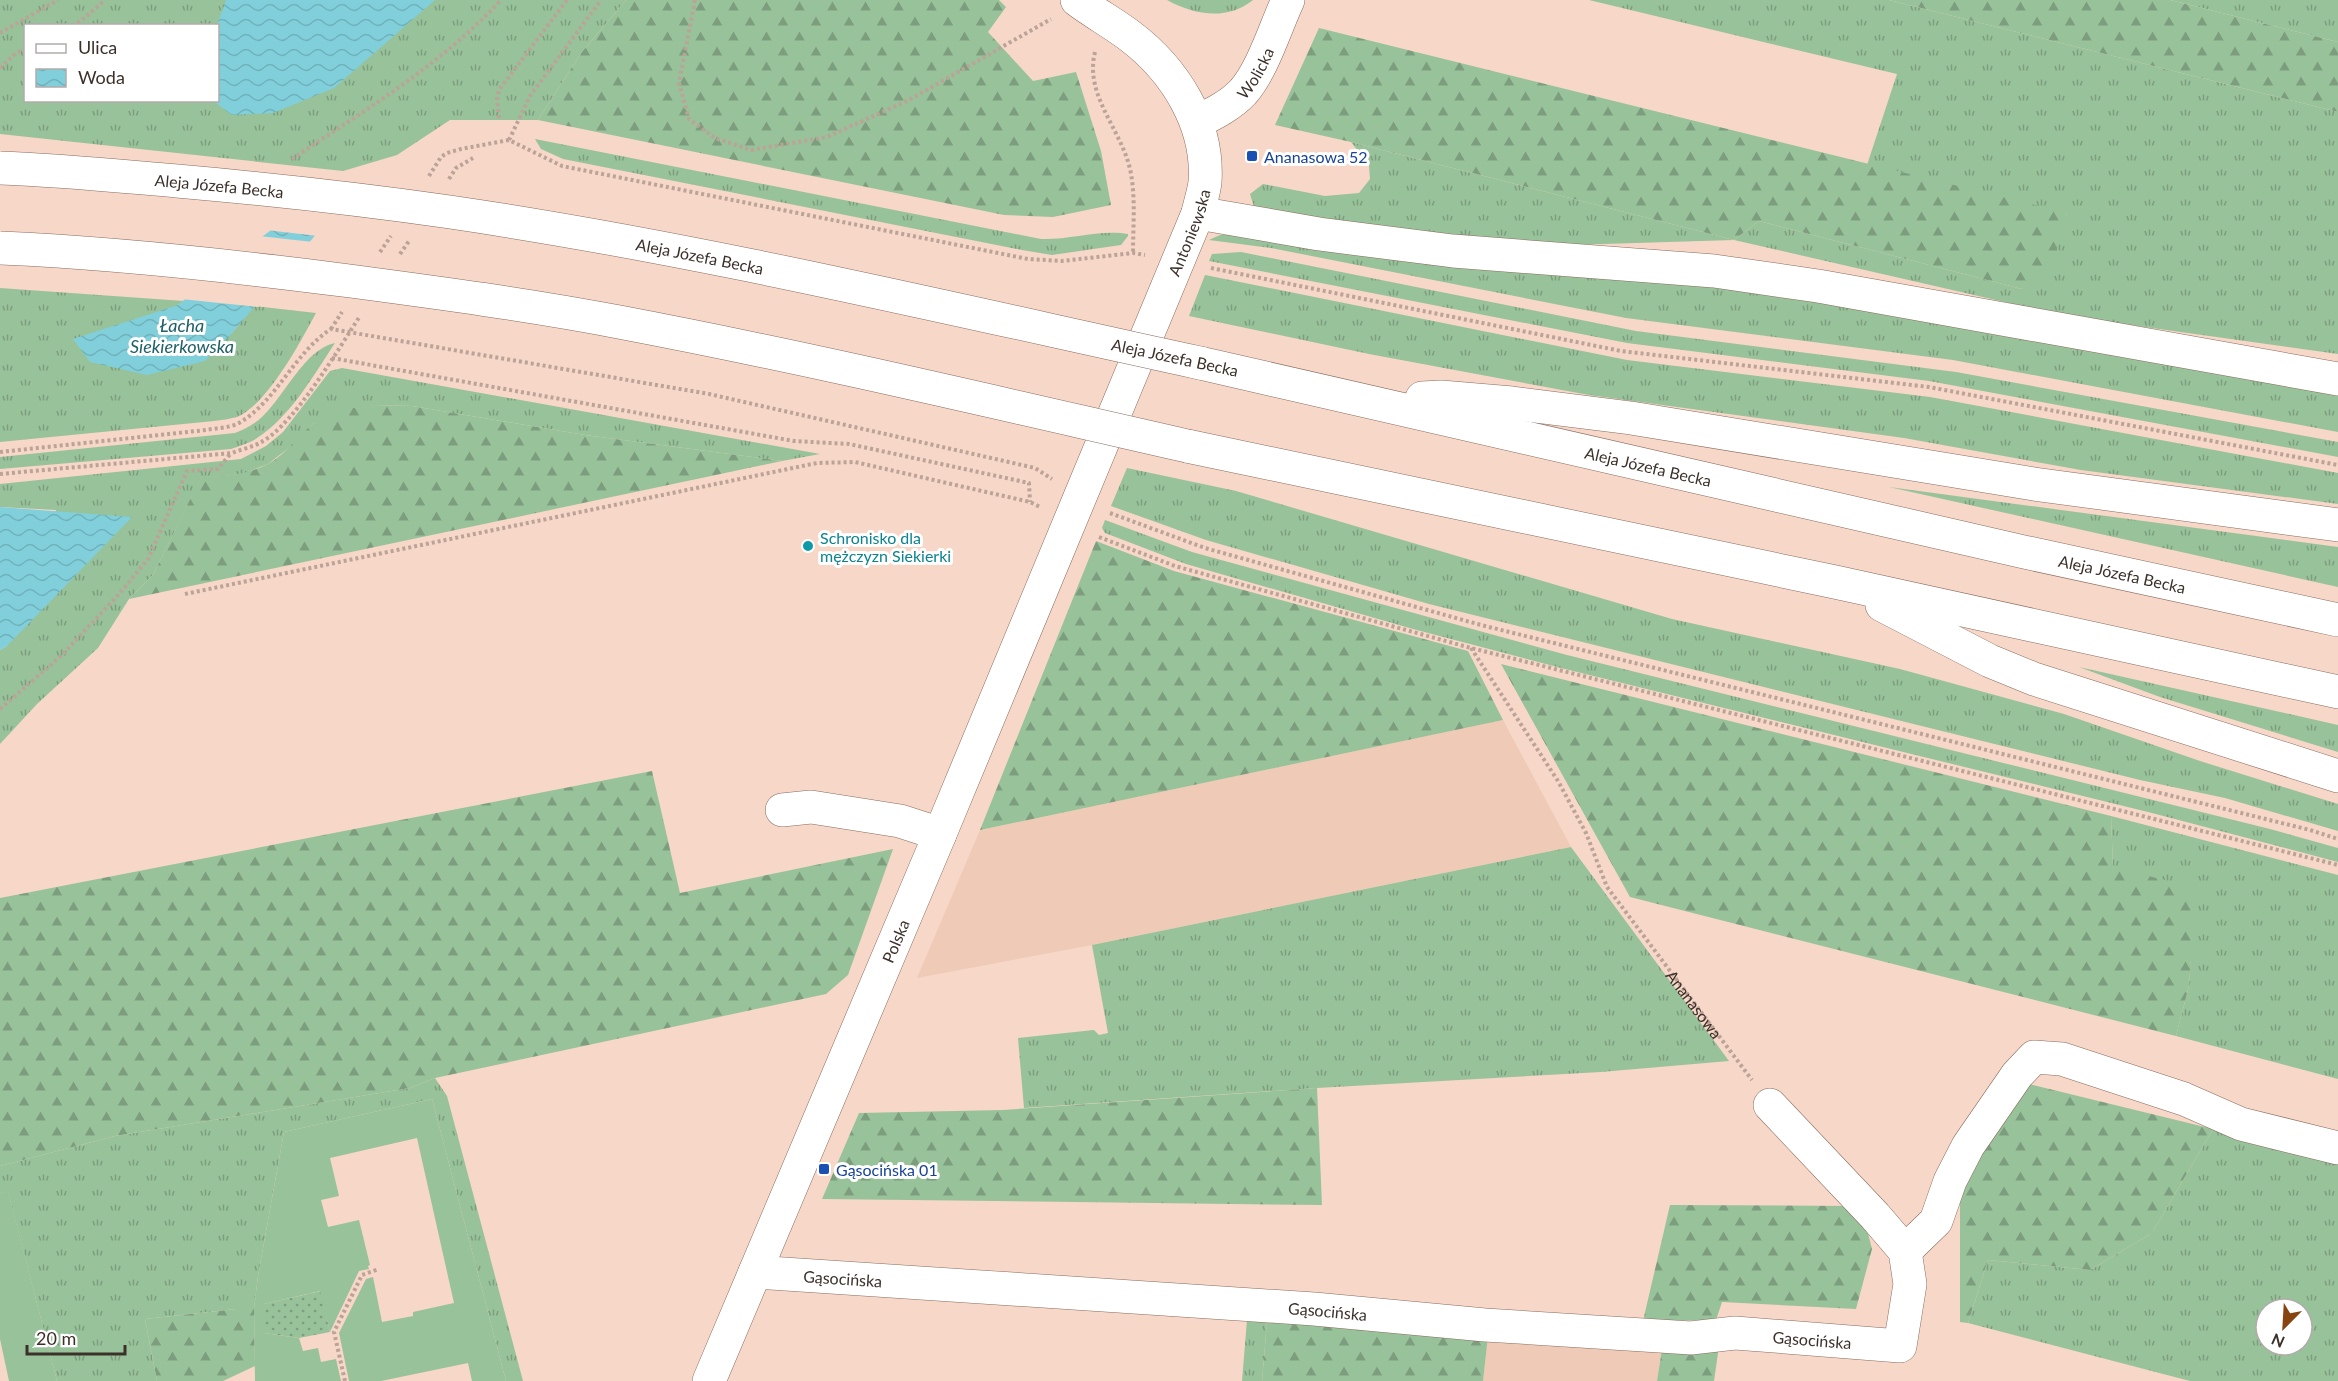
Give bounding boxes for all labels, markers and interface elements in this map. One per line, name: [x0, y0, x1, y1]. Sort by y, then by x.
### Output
legend: [24, 24, 219, 102]
text: Ulica: [78, 36, 117, 58]
street label: Wolicka: [1232, 44, 1277, 102]
text: Woda: [78, 66, 125, 88]
place label: Ananasowa 52: [1264, 147, 1368, 166]
marker: Ananasowa 52: [1245, 149, 1259, 163]
street label: Aleja Józefa Becka: [154, 170, 285, 201]
street label: Antoniewska: [1164, 187, 1213, 278]
street label: Aleja Józefa Becka: [635, 234, 765, 277]
water label: Łacha Siekierkowska: [130, 314, 234, 357]
street label: Aleja Józefa Becka: [1110, 334, 1240, 380]
street label: Aleja Józefa Becka: [1583, 442, 1714, 490]
place label: Schronisko dla mężczyzn Siekierki: [820, 528, 951, 565]
marker: Schronisko dla mężczyzn Siekierki: [801, 539, 815, 553]
street label: Aleja Józefa Becka: [2057, 550, 2188, 596]
street label: Polska: [877, 916, 912, 965]
street label: Ananasowa: [1663, 966, 1727, 1042]
place label: Gąsocińska 01: [836, 1160, 938, 1179]
marker: Gąsocińska 01: [817, 1162, 831, 1176]
street label: Gąsocińska: [803, 1266, 883, 1290]
north arrow: [2254, 1297, 2314, 1357]
street label: Gąsocińska: [1288, 1298, 1368, 1323]
scale bar: [27, 1318, 124, 1356]
street label: Gąsocińska: [1772, 1326, 1852, 1352]
text: 20 m: [36, 1327, 76, 1349]
text: N: [2268, 1330, 2287, 1352]

